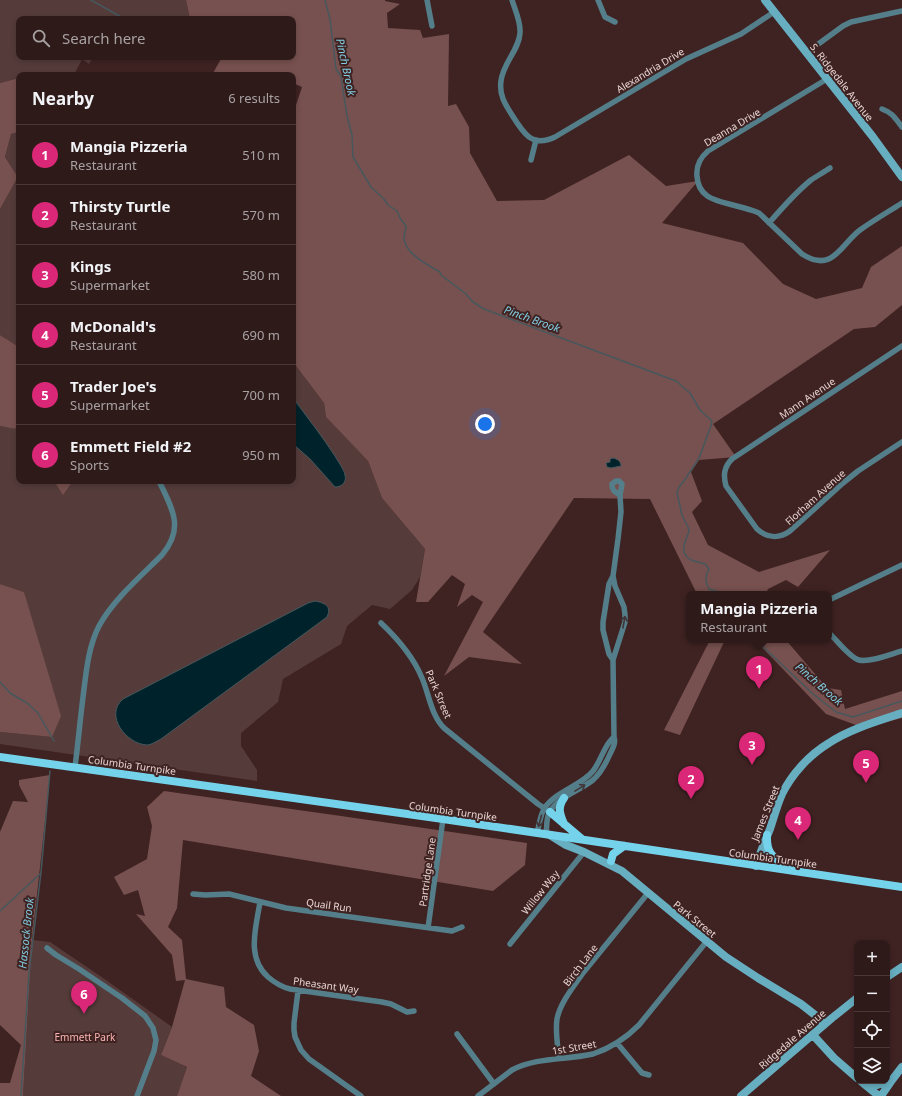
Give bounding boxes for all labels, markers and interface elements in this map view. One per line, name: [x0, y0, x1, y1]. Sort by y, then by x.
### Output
search box: [16, 16, 296, 60]
icon: search: [30, 27, 52, 49]
text: Search here: [62, 28, 145, 48]
water label: Pinch Brook: [333, 37, 360, 97]
street label: S. Ridgedale Avenue: [807, 40, 877, 124]
street label: Alexandria Drive: [613, 44, 687, 96]
text: Nearby: [32, 87, 94, 110]
text: 6 results: [228, 89, 280, 107]
street label: Deanna Drive: [701, 104, 763, 149]
text: Mangia Pizzeria: [70, 136, 187, 156]
text: 1: [41, 146, 49, 164]
text: 510 m: [242, 146, 280, 164]
text: Restaurant: [70, 156, 137, 174]
text: Thirsty Turtle: [70, 196, 170, 216]
text: 2: [41, 206, 49, 224]
text: 570 m: [242, 206, 280, 224]
text: Restaurant: [70, 216, 137, 234]
text: Kings: [70, 256, 111, 276]
text: 3: [41, 266, 49, 284]
text: 580 m: [242, 266, 280, 284]
text: Supermarket: [70, 276, 150, 294]
water label: Pinch Brook: [502, 302, 563, 336]
text: McDonald's: [70, 316, 156, 336]
text: 4: [41, 326, 49, 344]
text: 690 m: [242, 326, 280, 344]
text: Restaurant: [70, 336, 137, 354]
street label: Mann Avenue: [776, 374, 838, 422]
text: Trader Joe's: [70, 376, 157, 396]
text: 5: [41, 386, 49, 404]
text: 700 m: [242, 386, 280, 404]
text: Supermarket: [70, 396, 150, 414]
your location: [475, 414, 495, 434]
text: Emmett Field #2: [70, 436, 191, 456]
text: 6: [41, 446, 49, 464]
text: 950 m: [242, 446, 280, 464]
text: Sports: [70, 456, 109, 474]
street label: Florham Avenue: [782, 466, 848, 528]
popup: [686, 591, 832, 643]
text: Mangia Pizzeria: [700, 598, 818, 618]
one-way arrow: [620, 616, 628, 629]
text: Restaurant: [700, 618, 767, 636]
pin: 1: [746, 656, 772, 689]
water label: Pinch Brook: [792, 659, 847, 709]
street label: Park Street: [422, 667, 456, 721]
pin: 3: [739, 732, 765, 765]
pin: 5: [853, 750, 879, 783]
street label: Columbia Turnpike: [87, 752, 177, 778]
pin: 2: [678, 766, 704, 799]
street label: James Street: [747, 783, 783, 844]
one-way arrow: [574, 784, 585, 792]
street label: Columbia Turnpike: [408, 798, 498, 824]
pin: 4: [785, 807, 811, 840]
one-way arrow: [536, 814, 543, 827]
street label: Partridge Lane: [415, 836, 439, 907]
street label: Columbia Turnpike: [728, 845, 818, 871]
street label: Willow Way: [518, 866, 563, 917]
street label: Quail Run: [305, 895, 353, 915]
water label: Hassock Brook: [14, 896, 37, 969]
street label: Park Street: [671, 897, 720, 941]
map controls: [854, 940, 890, 1084]
button: +: [854, 940, 890, 976]
street label: Birch Lane: [560, 941, 601, 989]
street label: Pheasant Way: [292, 973, 361, 997]
button: −: [854, 976, 890, 1012]
pin: 6: [71, 981, 97, 1014]
street label: Ridgedale Avenue: [756, 1006, 829, 1072]
button: locate: [854, 1012, 890, 1048]
park label: Emmett Park: [55, 1030, 116, 1044]
street label: 1st Street: [551, 1036, 598, 1058]
button: layers: [854, 1048, 890, 1084]

